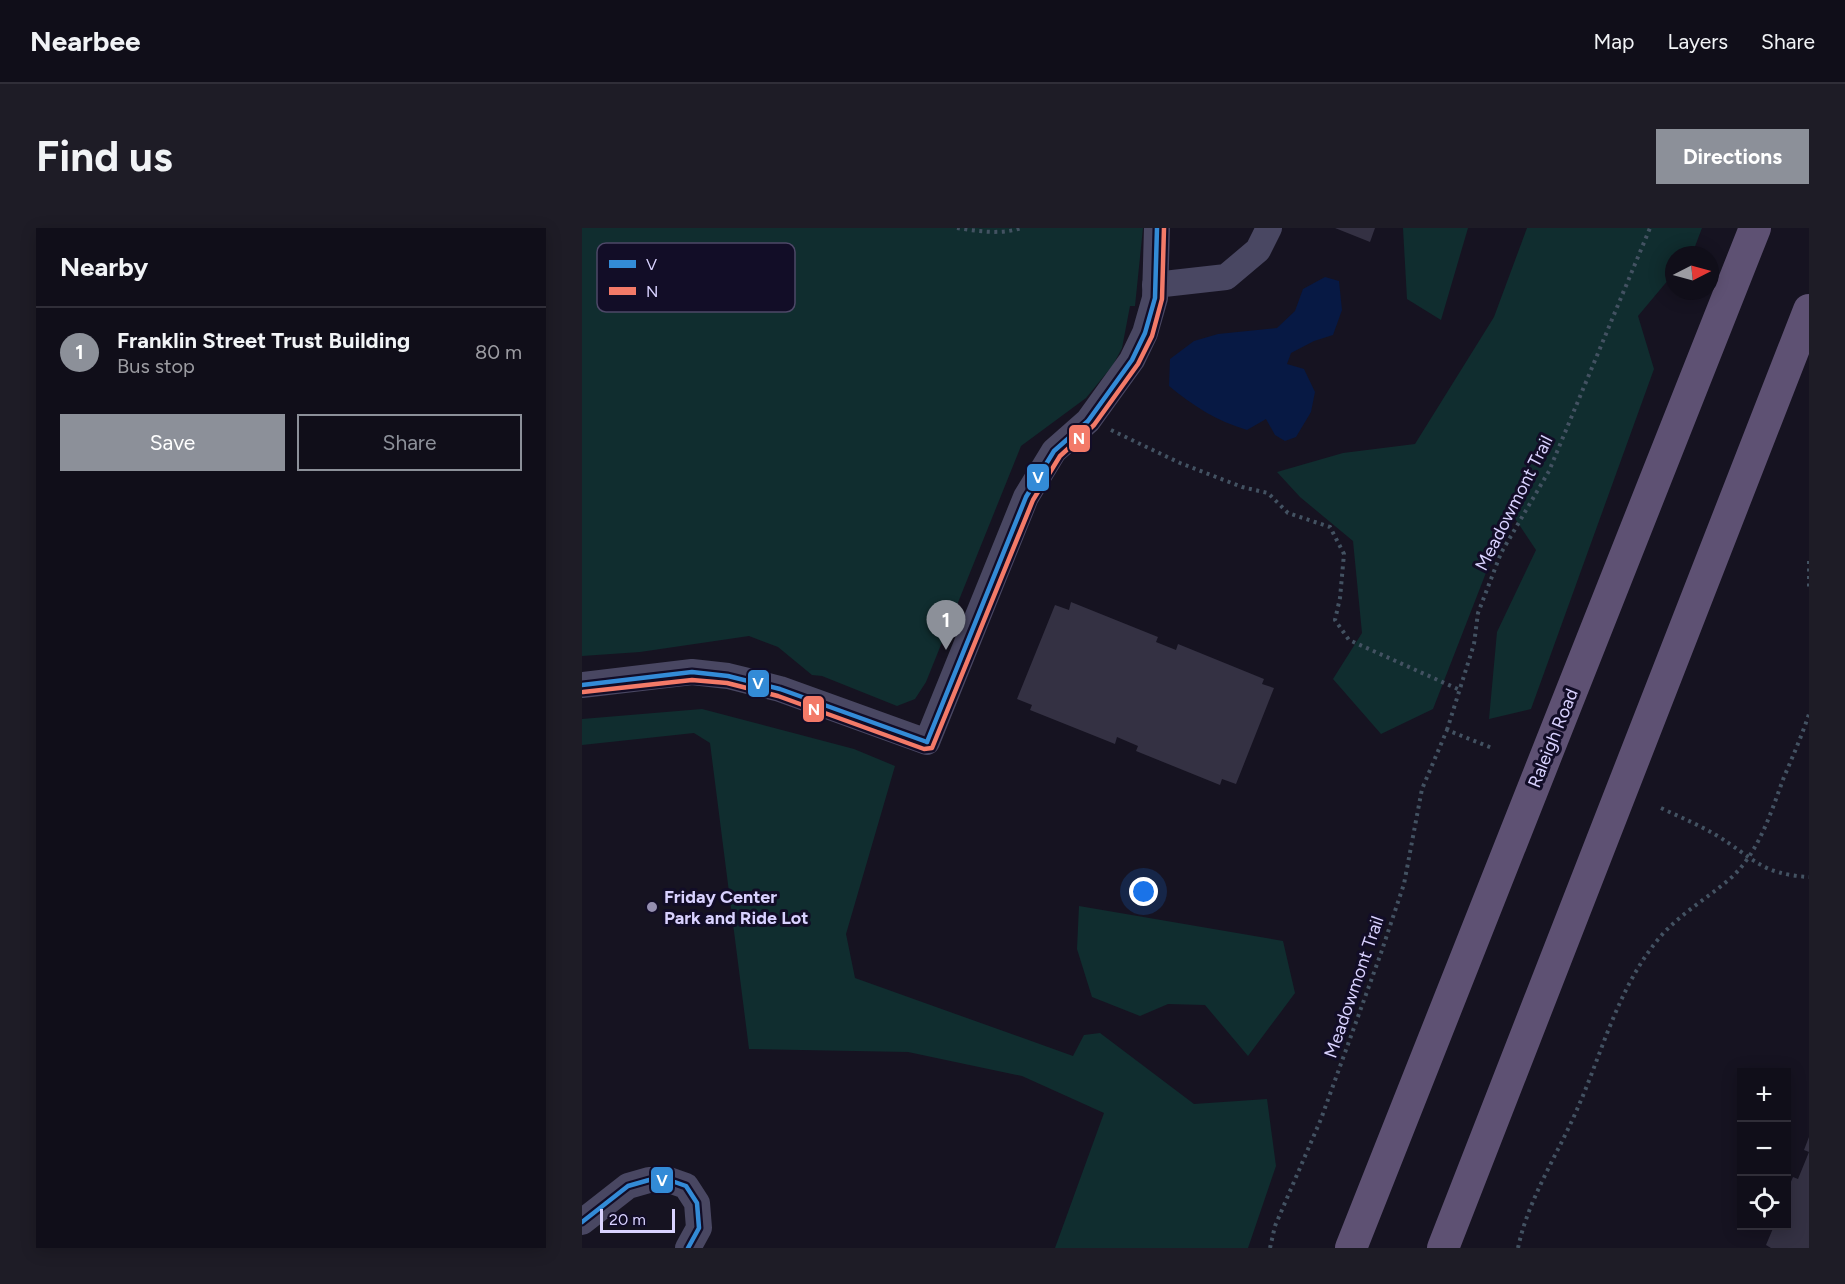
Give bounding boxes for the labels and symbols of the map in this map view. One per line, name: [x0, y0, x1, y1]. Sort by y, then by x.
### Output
legend: [597, 243, 795, 312]
north arrow: [1665, 246, 1719, 300]
text: V: [646, 255, 657, 274]
text: N: [646, 282, 658, 301]
line badge: N: [1068, 424, 1091, 453]
text: N: [1073, 429, 1085, 448]
street label: Meadowmont Trail: [1470, 432, 1558, 574]
line badge: V: [1026, 463, 1050, 492]
text: V: [1032, 468, 1044, 487]
pin: 1: [926, 600, 966, 650]
line badge: V: [747, 669, 770, 698]
text: V: [752, 674, 764, 693]
street label: Raleigh Road: [1523, 685, 1583, 791]
line badge: N: [802, 695, 825, 723]
text: N: [808, 700, 820, 719]
your location: [1129, 877, 1158, 906]
place label: Friday Center Park and Ride Lot: [664, 886, 809, 929]
marker: Friday Center Park and Ride Lot: [645, 900, 659, 914]
street label: Meadowmont Trail: [1319, 913, 1389, 1061]
line badge: V: [650, 1166, 674, 1194]
text: V: [656, 1171, 668, 1190]
scale bar: [600, 1206, 675, 1234]

